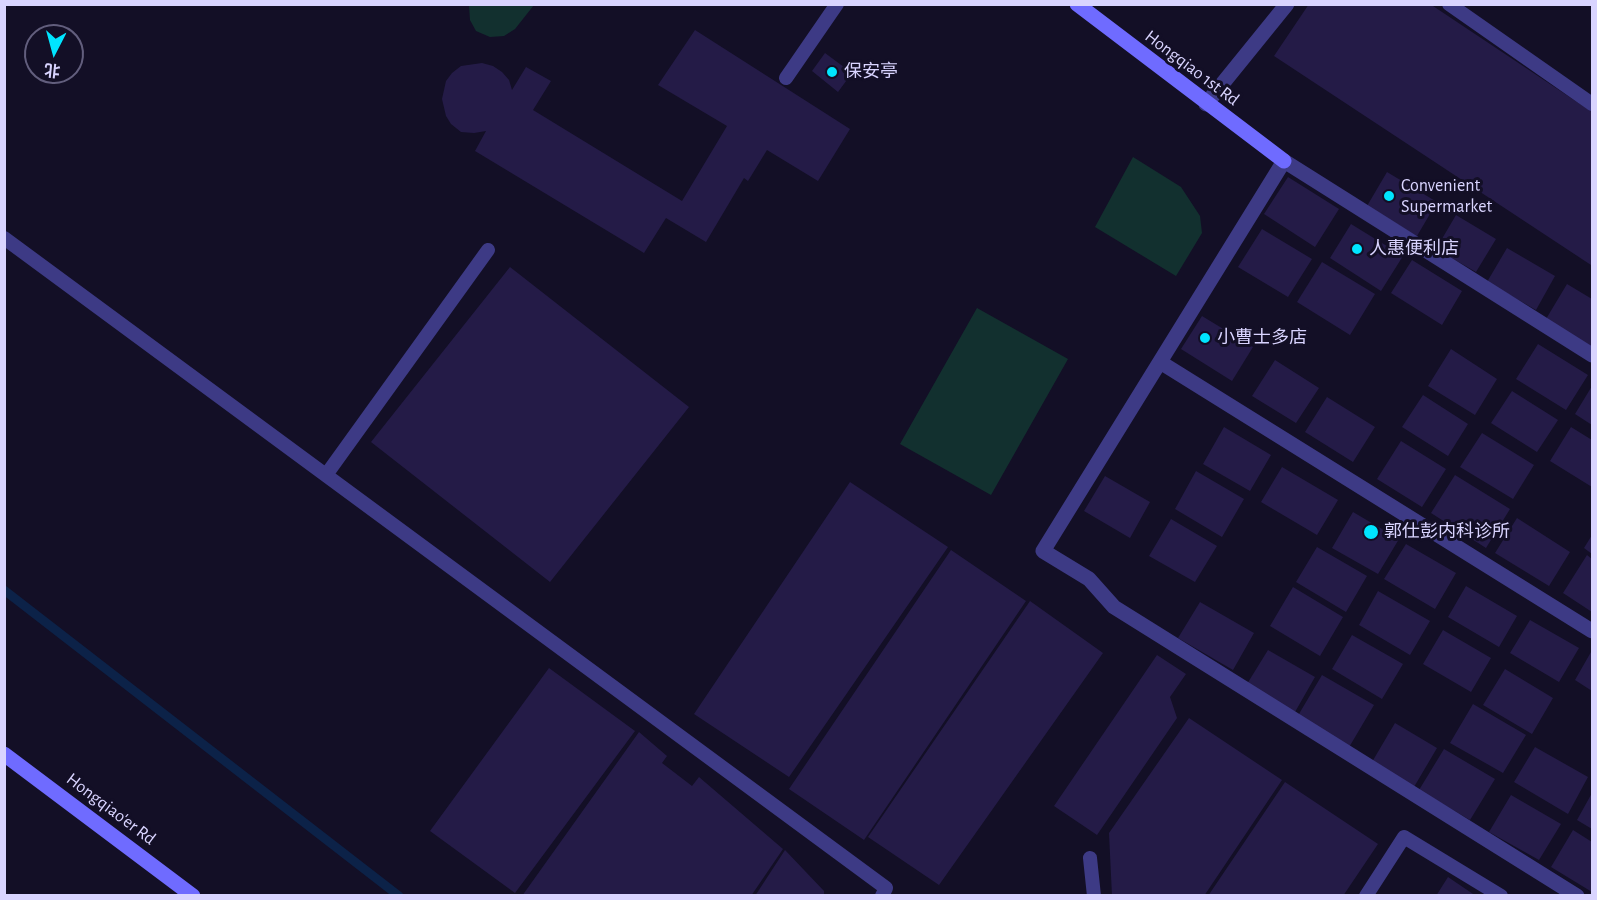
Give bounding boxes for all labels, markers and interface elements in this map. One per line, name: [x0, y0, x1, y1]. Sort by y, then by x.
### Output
north arrow: [24, 24, 84, 84]
street label: Hongqiao 1st Rd: [1141, 26, 1243, 110]
text: 北: [44, 61, 61, 79]
place label: 保安亭: [844, 61, 898, 83]
marker: 保安亭: [825, 65, 839, 79]
place label: Convenient Supermarket: [1401, 175, 1492, 218]
marker: Convenient Supermarket: [1382, 189, 1396, 203]
place label: 人惠便利店: [1369, 238, 1459, 260]
marker: 人惠便利店: [1350, 242, 1364, 256]
place label: 小曹士多店: [1217, 327, 1307, 349]
marker: 小曹士多店: [1198, 331, 1212, 345]
place label: 郭仕彭内科诊所: [1384, 521, 1510, 543]
marker: 郭仕彭内科诊所: [1362, 523, 1380, 541]
street label: Hongqiao'er Rd: [62, 768, 160, 850]

